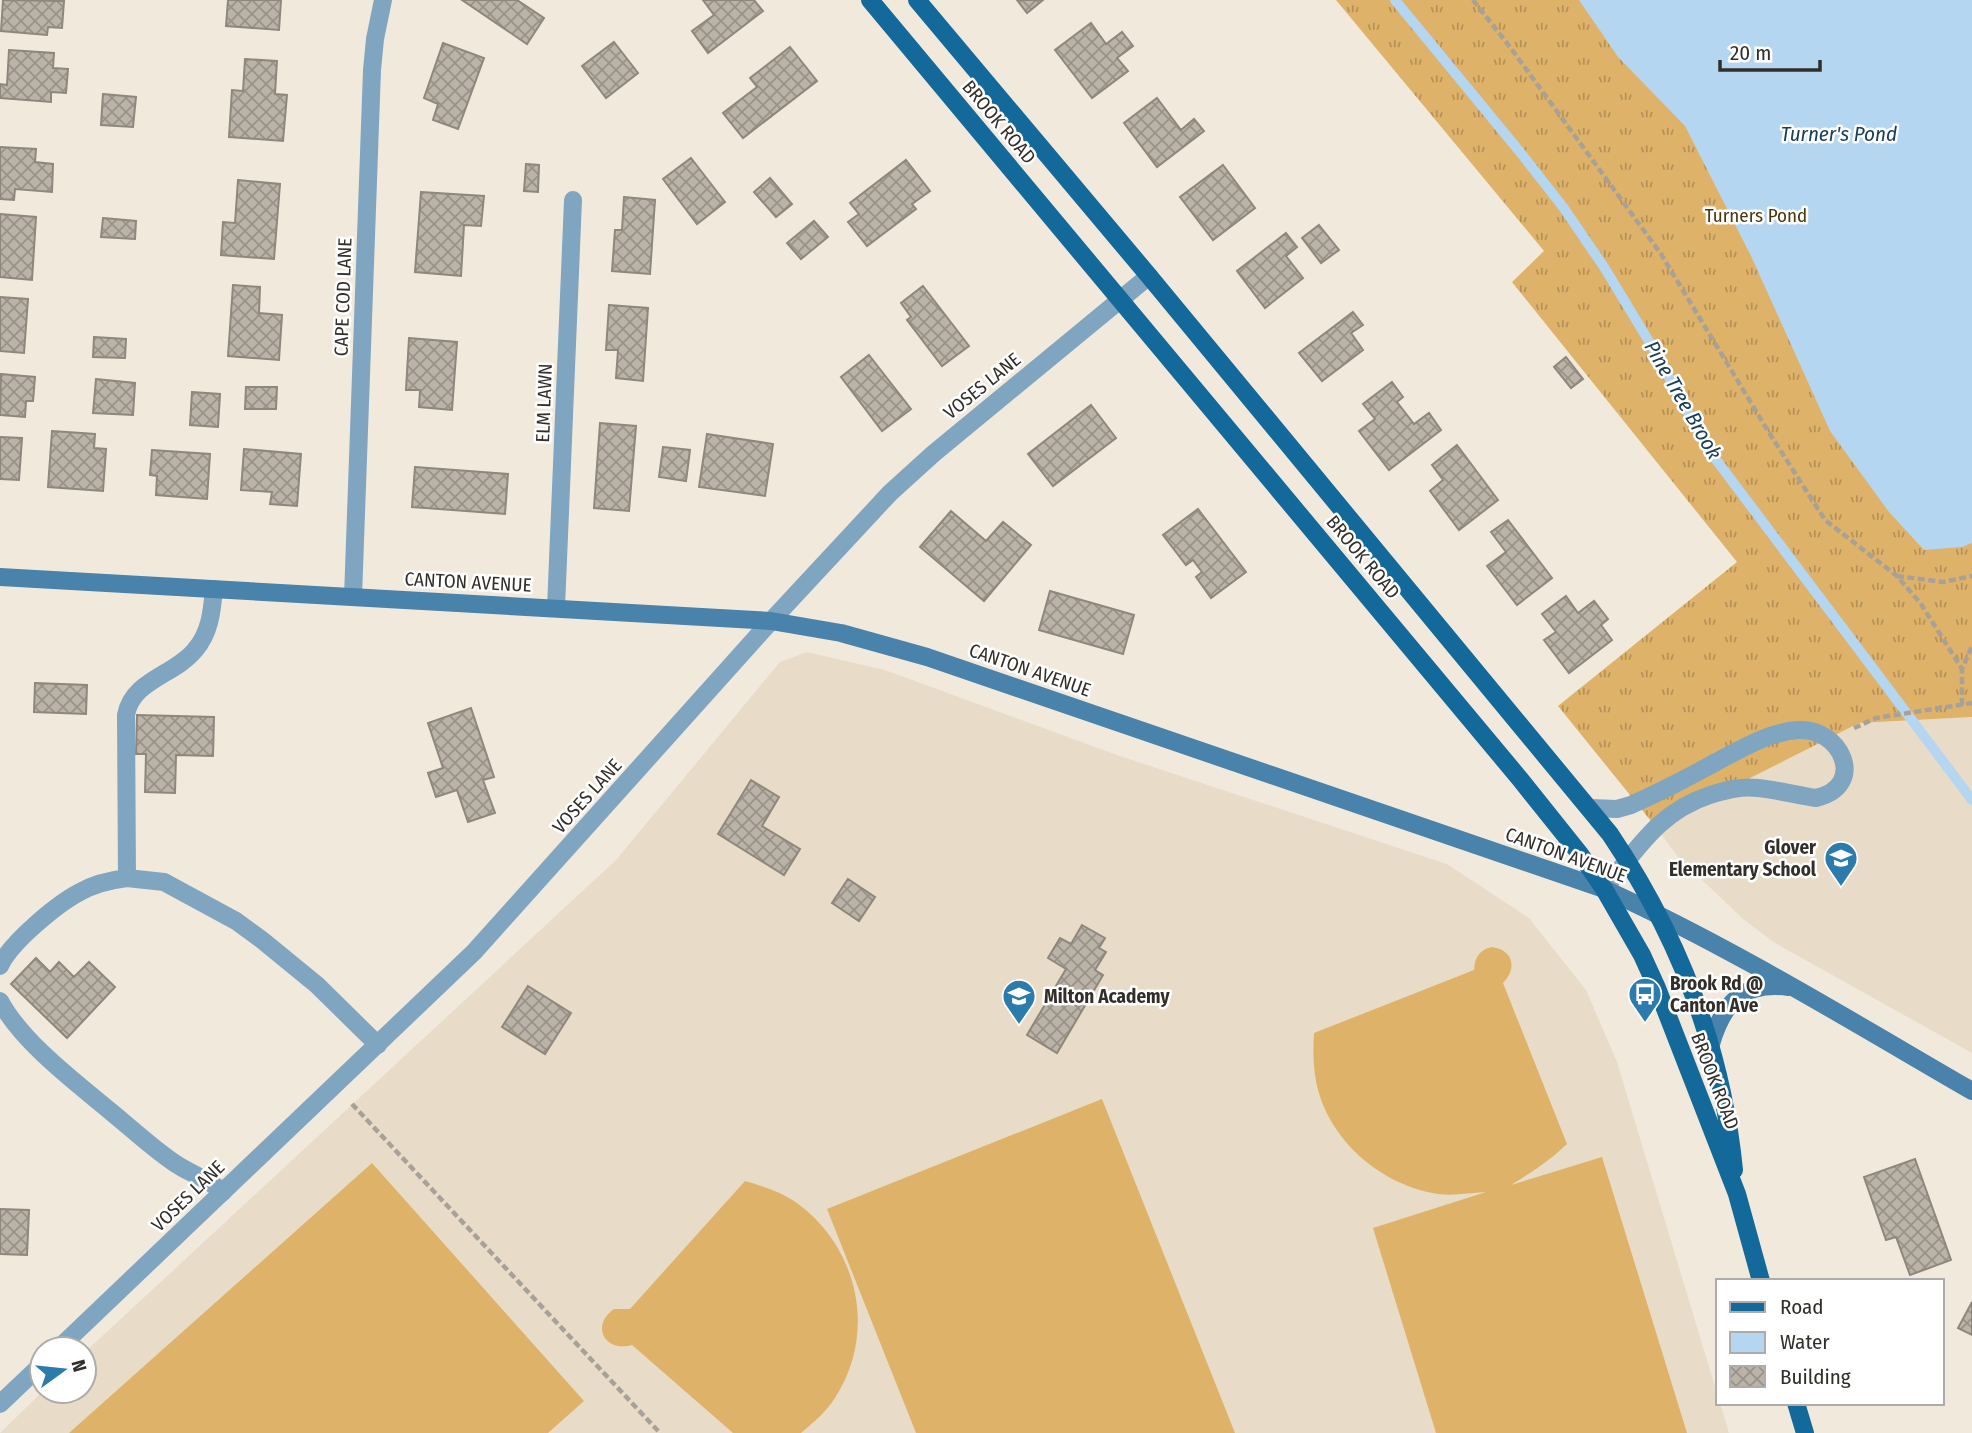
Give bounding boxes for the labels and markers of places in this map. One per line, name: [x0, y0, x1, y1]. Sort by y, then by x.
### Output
place label: Glover Elementary School: [1669, 836, 1817, 881]
school or university icon: Glover Elementary School: [1822, 839, 1860, 888]
place label: Brook Rd @ Canton Ave: [1670, 972, 1763, 1017]
bus stop icon: Brook Rd @ Canton Ave: [1626, 975, 1664, 1024]
school or university icon: Milton Academy: [1000, 977, 1038, 1026]
place label: Milton Academy: [1044, 985, 1170, 1008]

